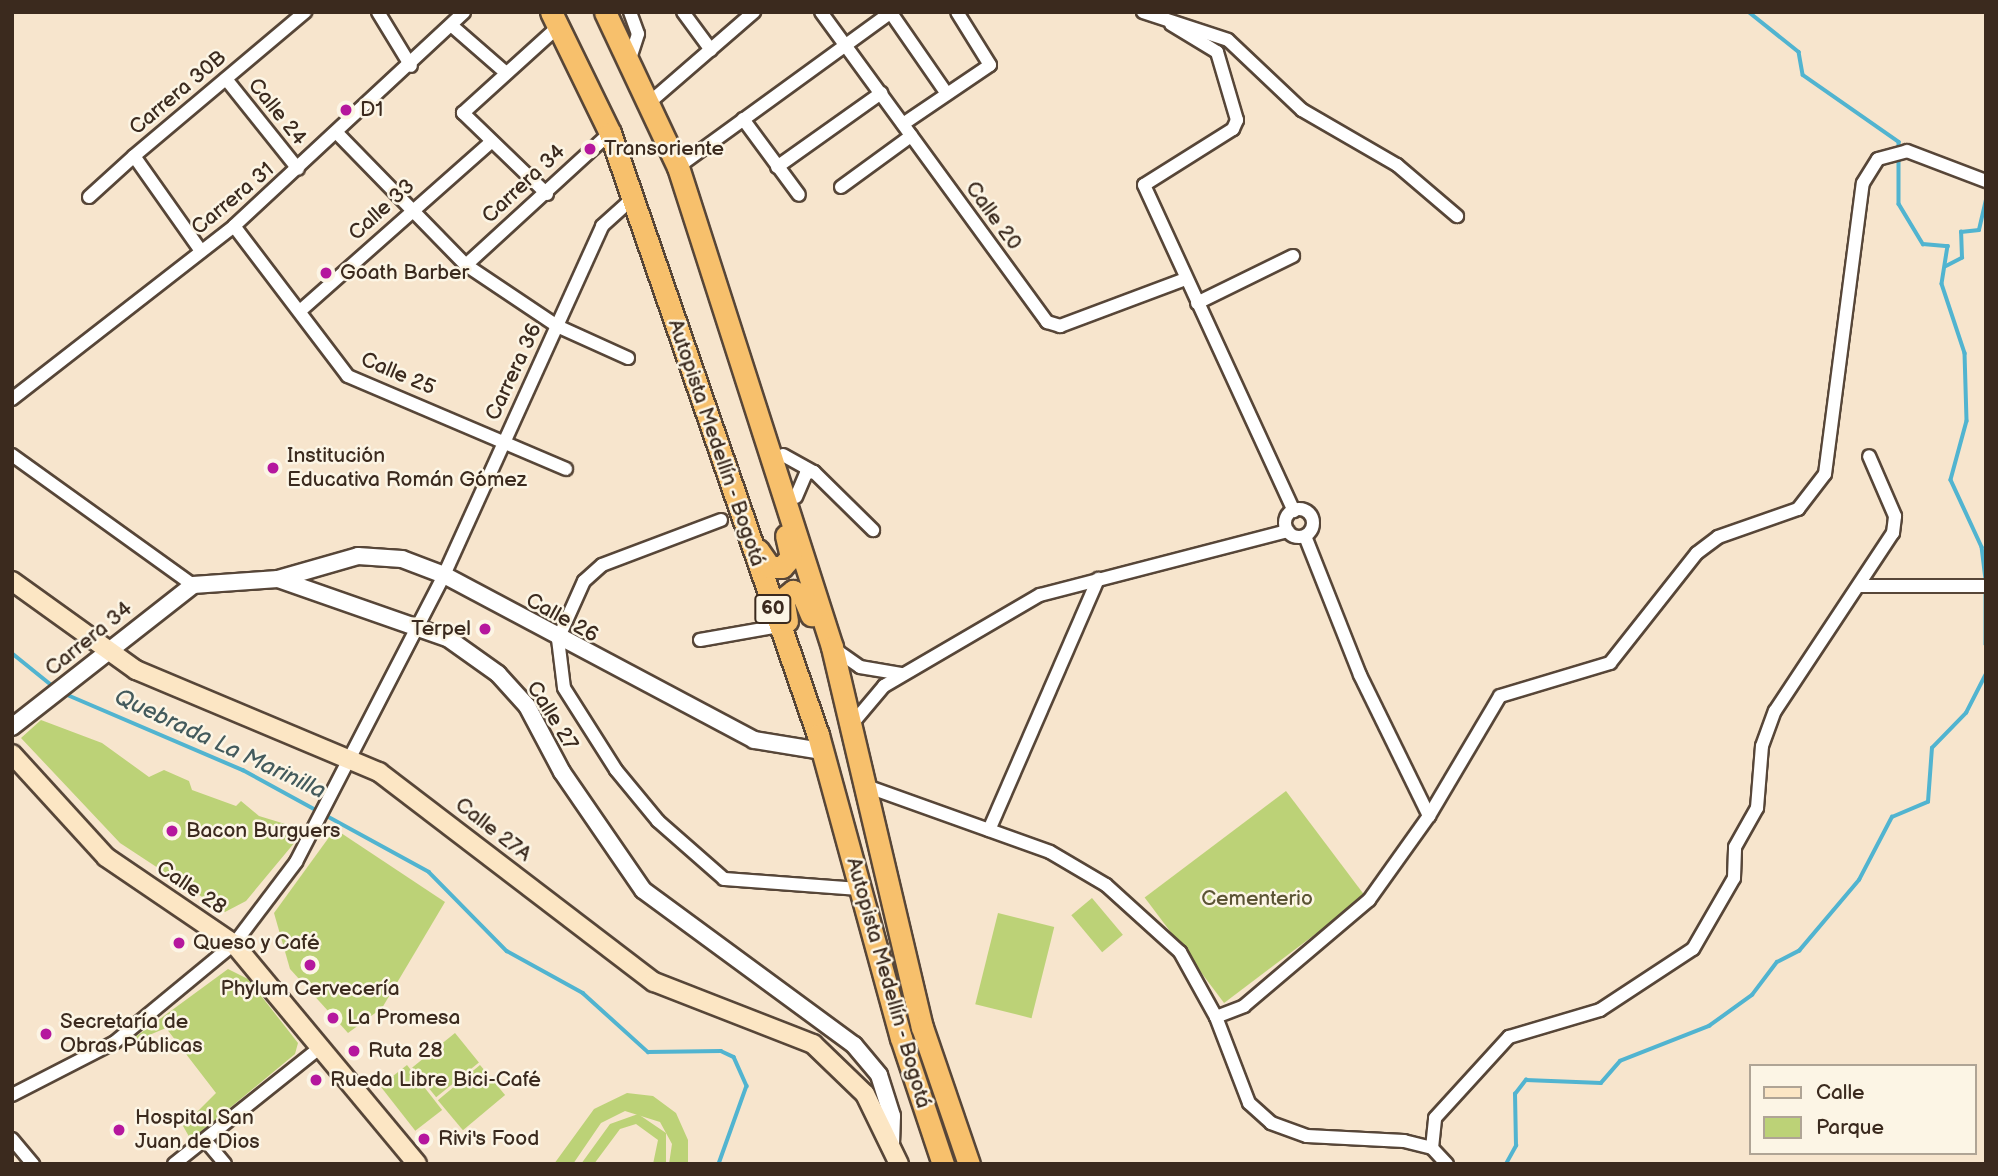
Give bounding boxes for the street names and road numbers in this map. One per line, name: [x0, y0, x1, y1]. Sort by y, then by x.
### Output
street label: Carrera 30B: [125, 45, 231, 141]
street label: Calle 24: [242, 73, 312, 151]
street label: Carrera 34: [477, 139, 571, 229]
street label: Carrera 31: [187, 157, 279, 241]
street label: Calle 33: [344, 174, 420, 246]
street label: Calle 20: [960, 177, 1026, 255]
street label: Autopista Medellín - Bogotá: [662, 315, 770, 571]
street label: Carrera 36: [481, 319, 547, 425]
street label: Calle 25: [357, 347, 439, 401]
street label: Calle 26: [521, 588, 603, 648]
road number: 60: [754, 594, 792, 624]
street label: Carrera 34: [40, 596, 138, 682]
street label: Calle 27: [521, 677, 583, 755]
street label: Calle 27A: [450, 792, 536, 868]
street label: Autopista Medellín - Bogotá: [840, 854, 936, 1112]
street label: Calle 28: [151, 856, 231, 920]

